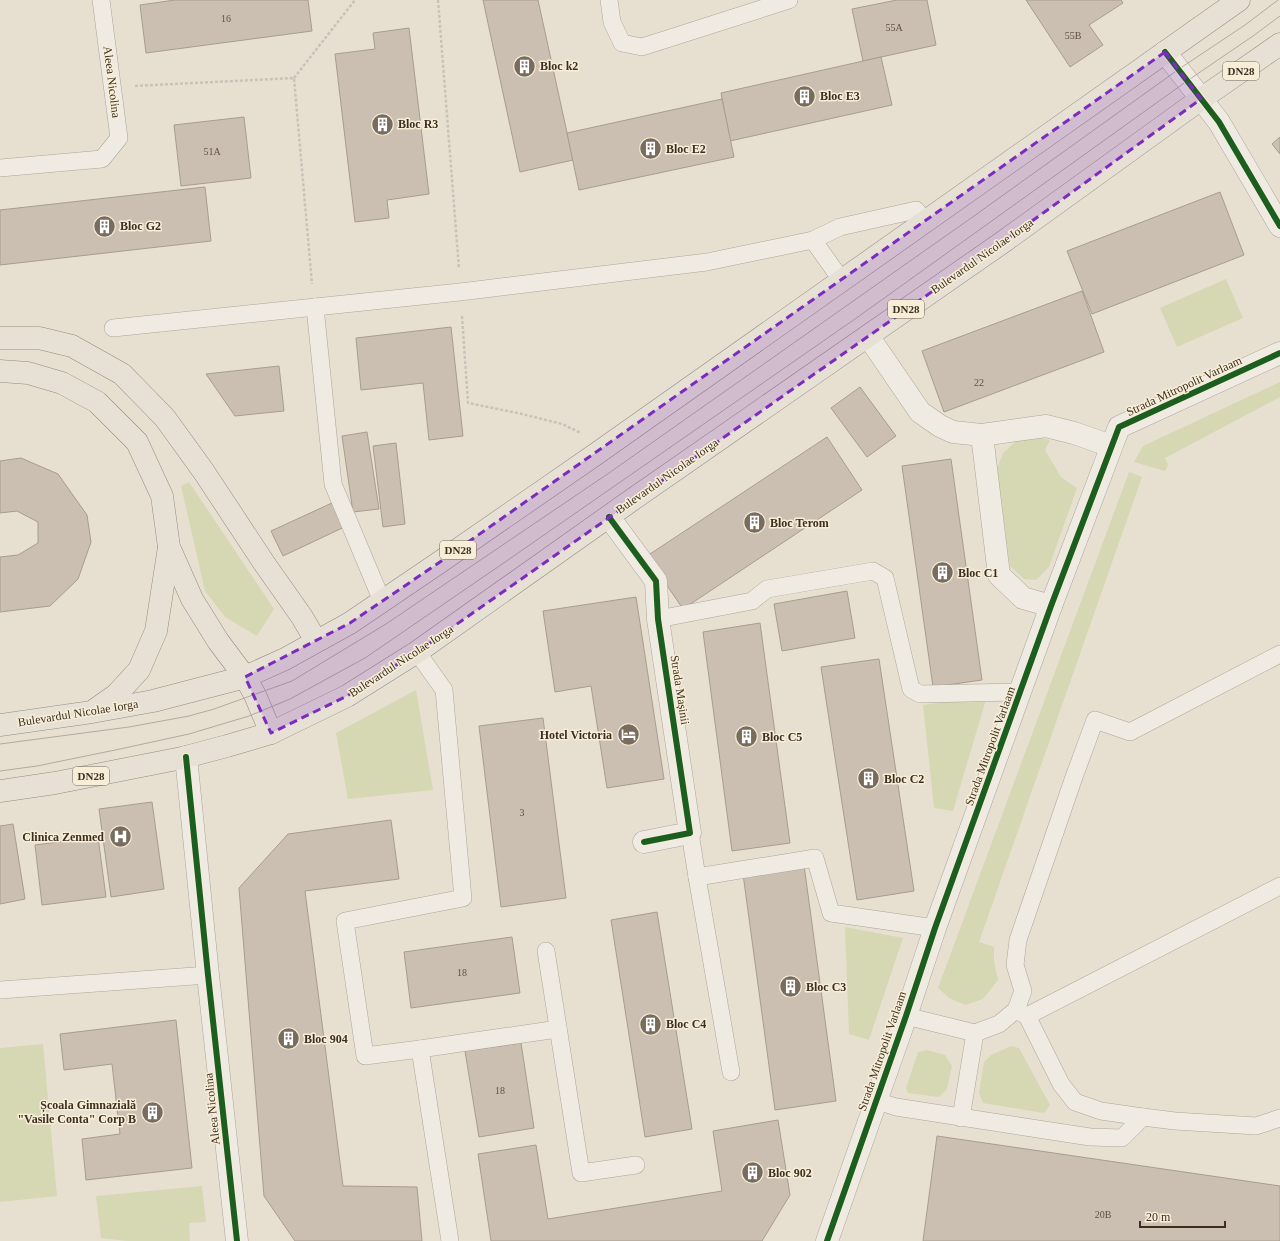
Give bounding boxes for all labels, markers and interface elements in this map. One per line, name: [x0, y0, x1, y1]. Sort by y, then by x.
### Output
house number: 16: [221, 13, 231, 24]
house number: 55A: [885, 22, 903, 33]
house number: 55B: [1065, 30, 1082, 41]
street label: Aleea Nicolina: [101, 45, 123, 119]
building icon: Bloc k2: [512, 53, 538, 79]
place label: Bloc k2: [540, 59, 578, 73]
road number: DN28: [1223, 62, 1259, 80]
building icon: Bloc E3: [792, 83, 818, 109]
place label: Bloc E3: [820, 89, 860, 103]
building icon: Bloc R3: [369, 111, 395, 137]
place label: Bloc R3: [398, 117, 438, 131]
building icon: Bloc E2: [638, 136, 664, 162]
place label: Bloc E2: [666, 142, 706, 156]
house number: 51A: [203, 146, 221, 157]
building icon: Bloc G2: [92, 213, 118, 239]
street label: Bulevardul Nicolae Iorga: [928, 215, 1036, 297]
place label: Bloc G2: [120, 219, 161, 233]
road number: DN28: [888, 300, 924, 318]
street label: Strada Mitropolit Varlaam: [1124, 353, 1245, 419]
house number: 22: [974, 377, 984, 388]
street label: Bulevardul Nicolae Iorga: [613, 435, 721, 517]
building icon: Bloc Terom: [742, 510, 768, 536]
place label: Bloc Terom: [770, 516, 829, 530]
road number: DN28: [440, 541, 476, 559]
building icon: Bloc C1: [929, 560, 955, 586]
place label: Bloc C1: [958, 566, 998, 580]
street label: Bulevardul Nicolae Iorga: [346, 622, 456, 700]
street label: Strada Mașinii: [668, 654, 693, 726]
street label: Strada Mitropolit Varlaam: [962, 684, 1018, 807]
street label: Bulevardul Nicolae Iorga: [17, 696, 140, 729]
hotel icon: Hotel Victoria: [615, 722, 641, 748]
building icon: Bloc C5: [733, 724, 759, 750]
place label: Hotel Victoria: [540, 728, 612, 742]
place label: Bloc C5: [762, 730, 802, 744]
building icon: Bloc C2: [855, 766, 881, 792]
road number: DN28: [73, 767, 109, 785]
place label: Bloc C2: [884, 772, 924, 786]
house number: 3: [520, 807, 525, 818]
hospital icon: Clinica Zenmed: [107, 824, 133, 850]
place label: Clinica Zenmed: [22, 830, 104, 844]
house number: 18: [457, 967, 467, 978]
building icon: Bloc C3: [777, 974, 803, 1000]
place label: Bloc C3: [806, 980, 846, 994]
street label: Strada Mitropolit Varlaam: [855, 989, 909, 1113]
building icon: Bloc C4: [638, 1011, 664, 1037]
place label: Bloc C4: [666, 1017, 706, 1031]
building icon: Bloc 904: [275, 1026, 301, 1052]
place label: Bloc 904: [304, 1032, 348, 1046]
street label: Aleea Nicolina: [201, 1072, 223, 1146]
house number: 18: [495, 1085, 505, 1096]
place label: Școala Gimnazială "Vasile Conta" Corp B: [17, 1098, 136, 1126]
building icon: Școala Gimnazială "Vasile Conta" Corp B: [139, 1099, 165, 1125]
building icon: Bloc 902: [740, 1160, 766, 1186]
place label: Bloc 902: [768, 1166, 812, 1180]
scale bar: [1140, 1203, 1225, 1229]
house number: 20B: [1095, 1209, 1112, 1220]
text: 20 m: [1146, 1210, 1171, 1224]

